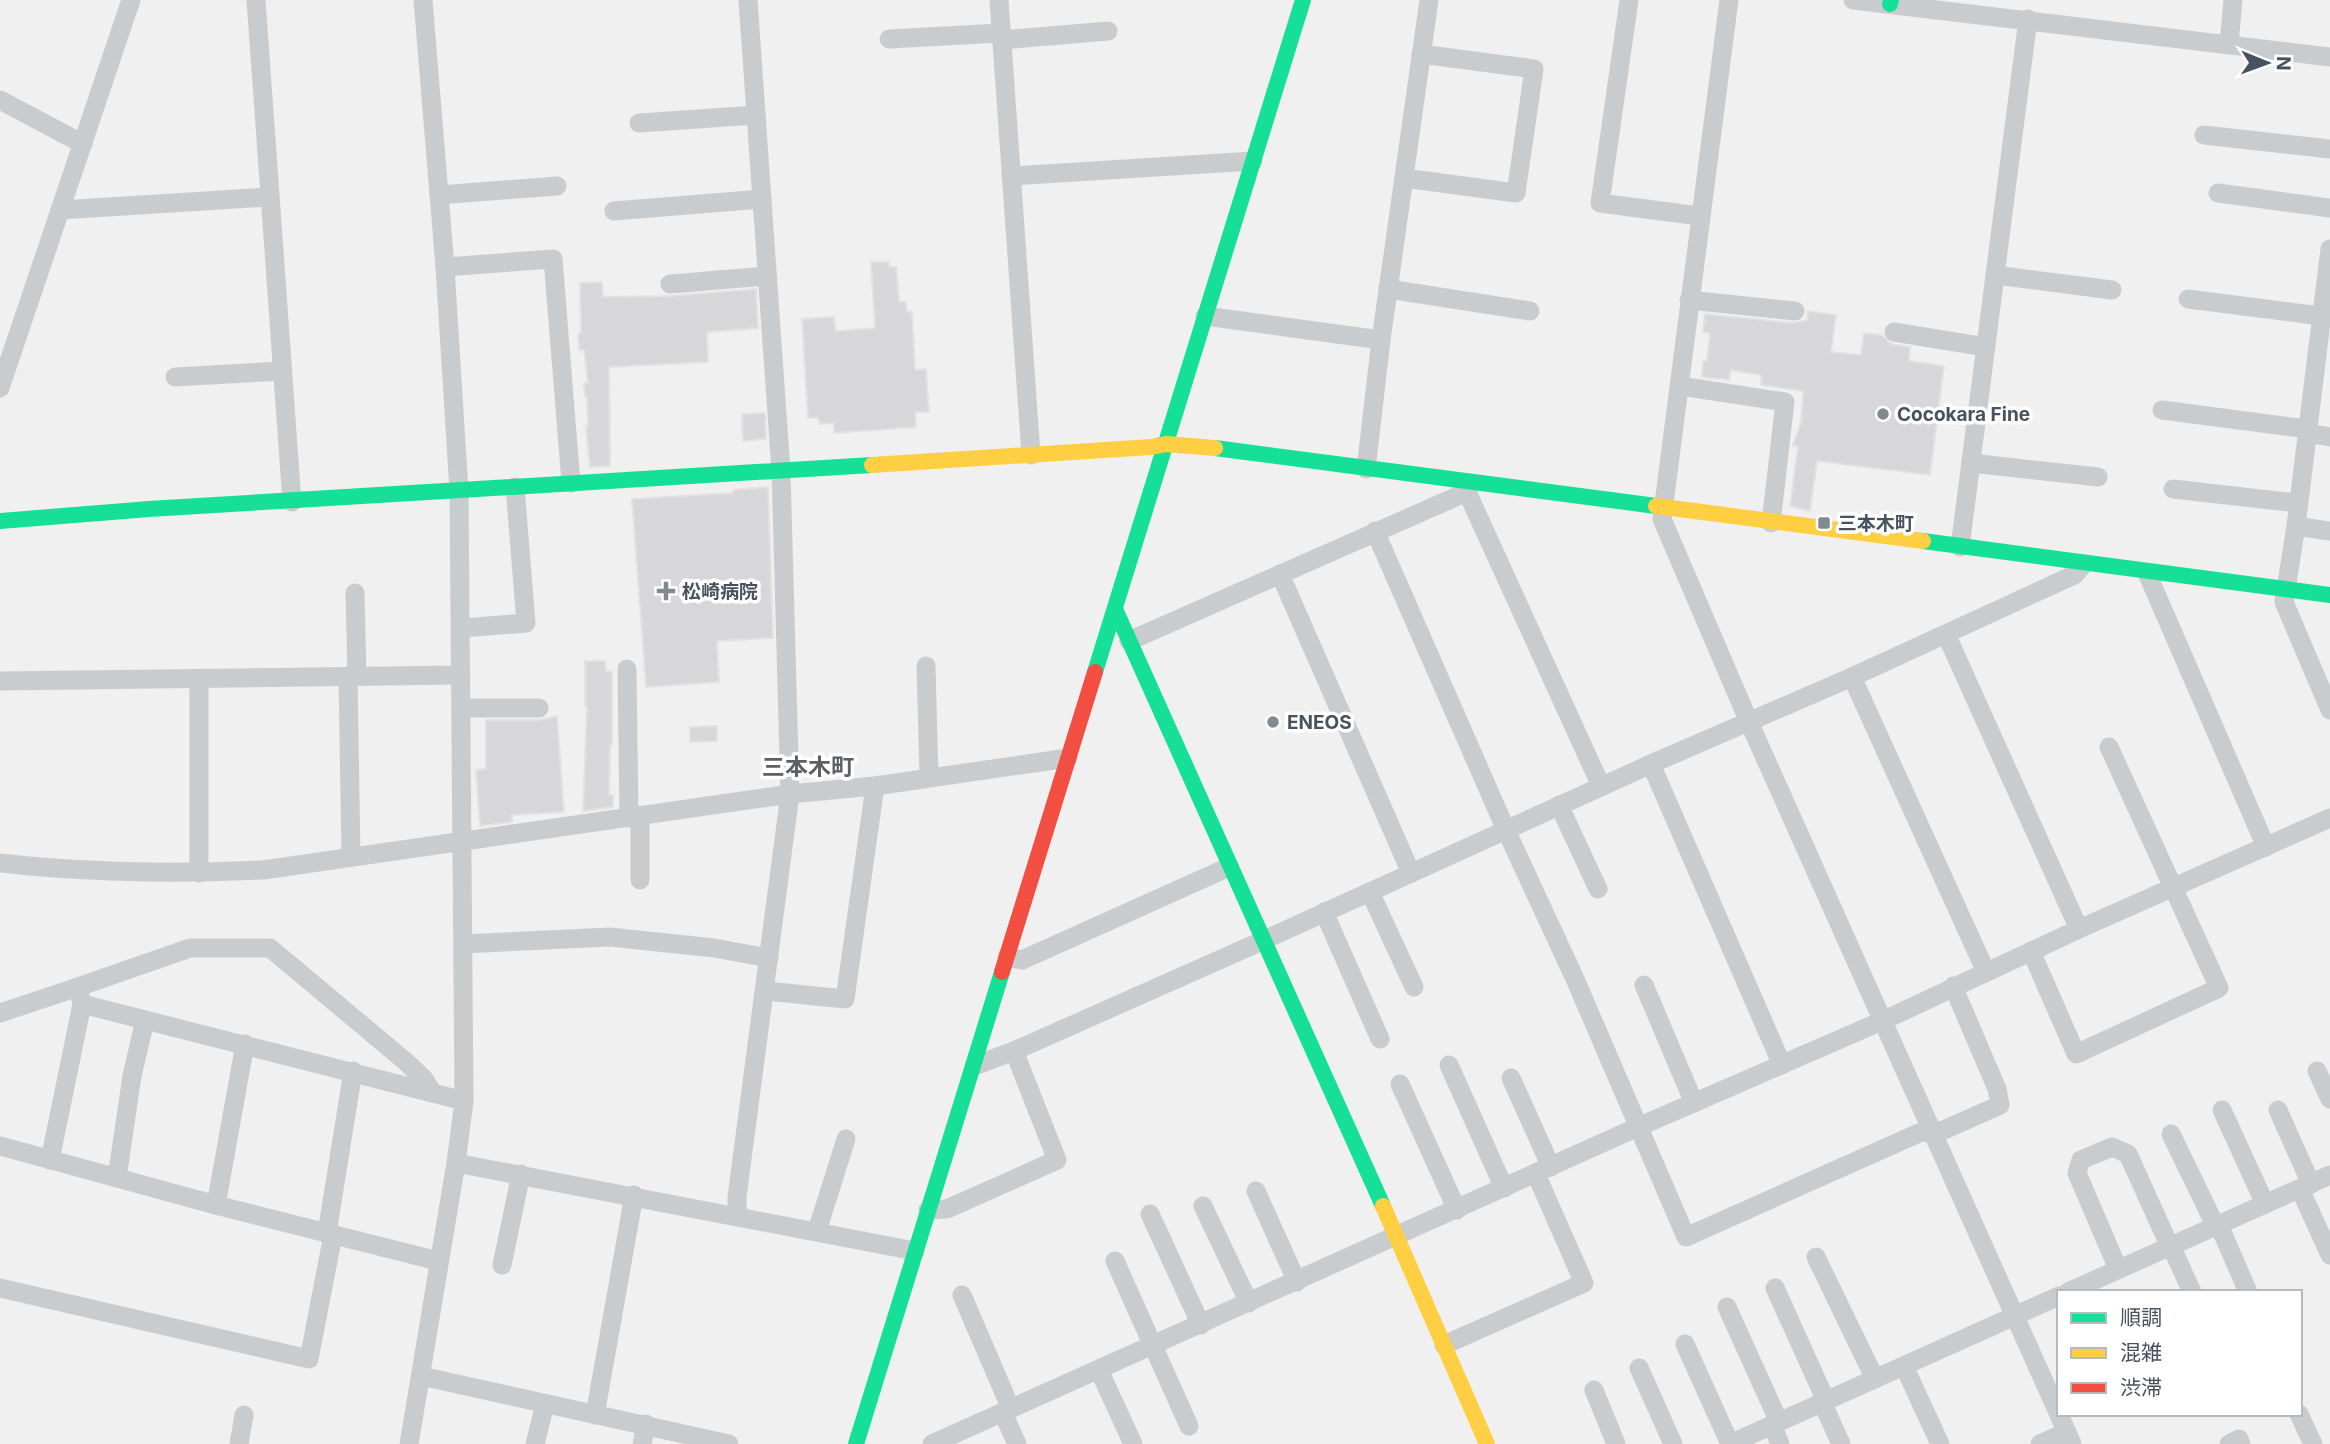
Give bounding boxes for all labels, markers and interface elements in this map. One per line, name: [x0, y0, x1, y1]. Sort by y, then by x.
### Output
north arrow: [2232, 28, 2302, 98]
text: N: [2272, 56, 2295, 71]
place label: Cocokara Fine: [1897, 403, 2030, 426]
marker: Cocokara Fine: [1875, 406, 1891, 422]
place label: 三本木町: [1838, 512, 1914, 535]
marker: 三本木町: [1816, 515, 1832, 531]
place label: 松崎病院: [682, 580, 758, 603]
marker: 松崎病院: [656, 581, 676, 601]
place label: ENEOS: [1287, 711, 1352, 734]
marker: ENEOS: [1265, 714, 1281, 730]
district label: 三本木町: [762, 753, 854, 781]
legend: [2057, 1290, 2302, 1416]
text: 順調: [2120, 1305, 2162, 1330]
text: 混雑: [2120, 1340, 2162, 1365]
text: 渋滞: [2120, 1375, 2162, 1400]

